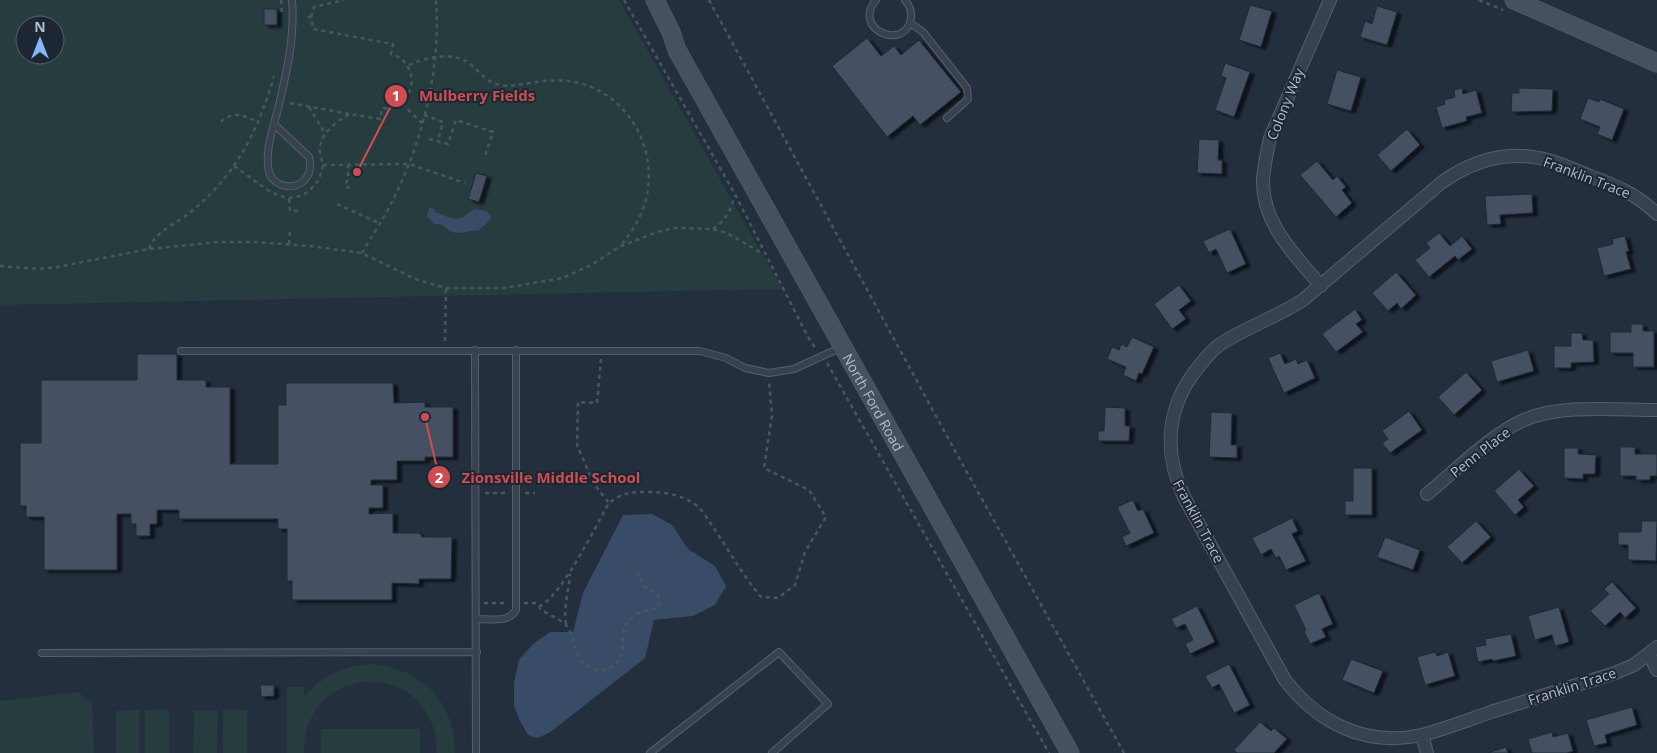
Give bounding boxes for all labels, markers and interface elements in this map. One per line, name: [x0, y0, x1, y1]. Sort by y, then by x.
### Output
north arrow: [15, 15, 65, 65]
text: N: [34, 17, 46, 36]
street label: Colony Way: [1262, 64, 1308, 143]
callout: Mulberry Fields: [384, 81, 545, 111]
text: 1: [392, 85, 400, 105]
text: Mulberry Fields: [419, 85, 535, 105]
street label: Franklin Trace: [1541, 152, 1633, 202]
street label: North Ford Road: [839, 350, 909, 454]
street label: Penn Place: [1446, 422, 1514, 481]
callout: Zionsville Middle School: [427, 462, 651, 492]
text: 2: [435, 467, 444, 487]
text: Zionsville Middle School: [462, 467, 640, 487]
street label: Franklin Trace: [1169, 476, 1229, 566]
street label: Franklin Trace: [1525, 663, 1619, 709]

